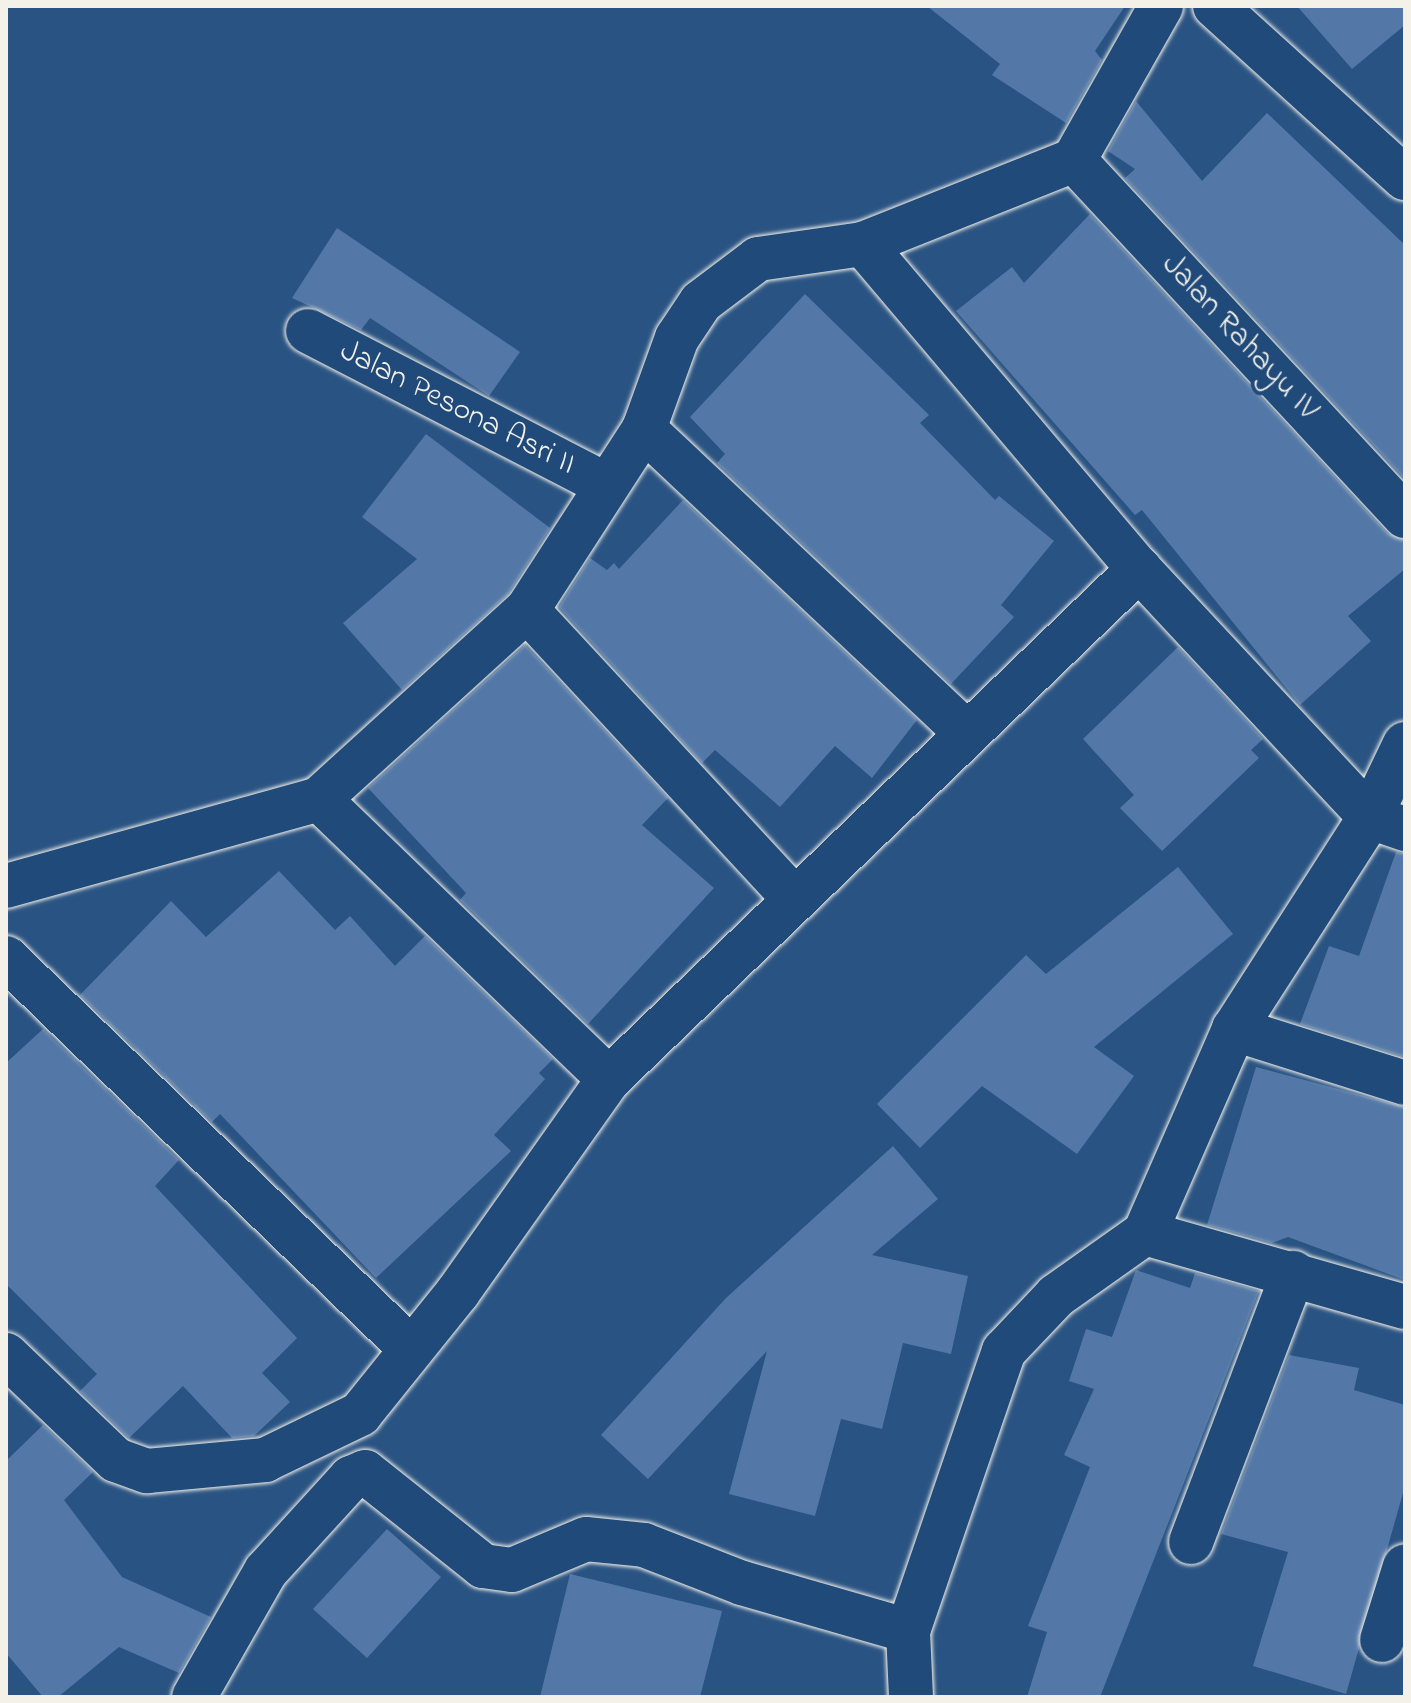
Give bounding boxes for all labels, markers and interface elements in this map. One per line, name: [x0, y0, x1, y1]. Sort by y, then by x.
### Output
street label: Jalan Rahayu IV: [1152, 247, 1326, 429]
street label: Jalan Pesona Asri II: [333, 333, 581, 485]

